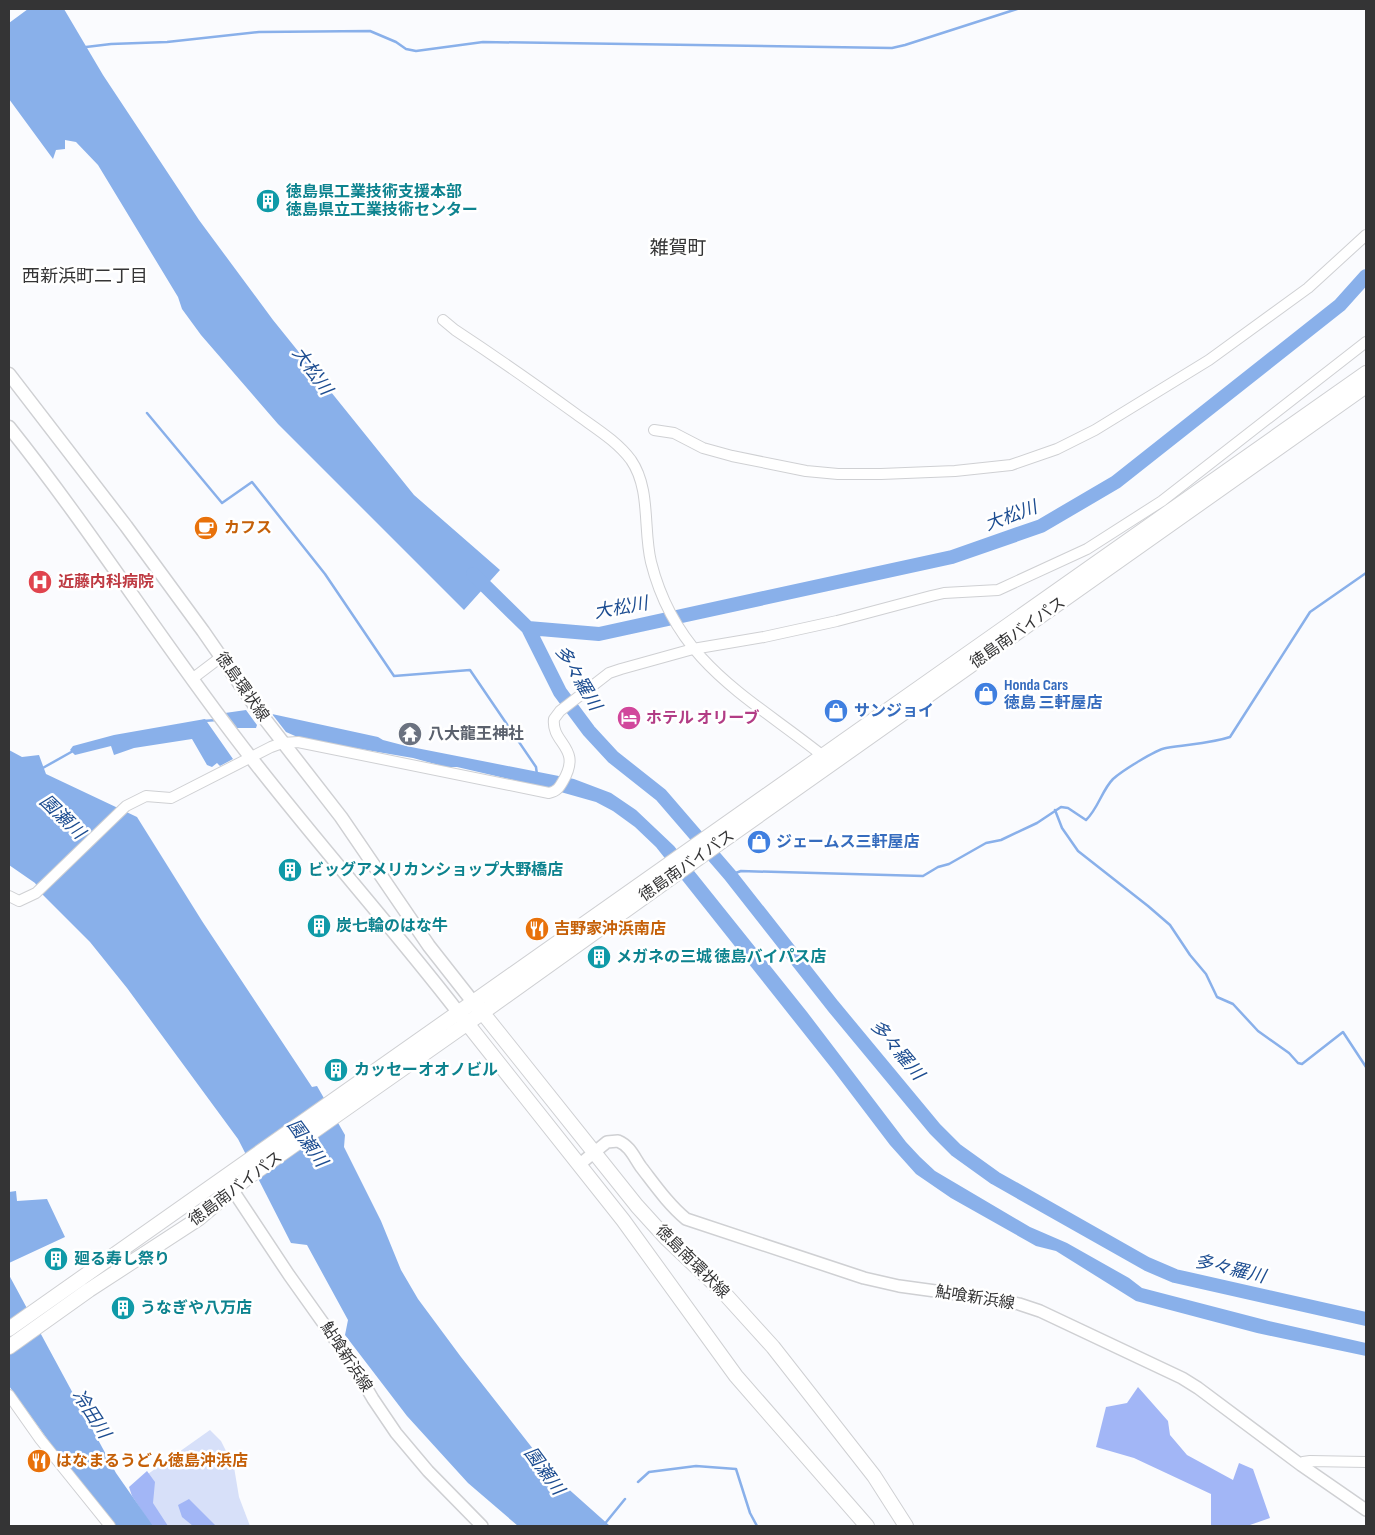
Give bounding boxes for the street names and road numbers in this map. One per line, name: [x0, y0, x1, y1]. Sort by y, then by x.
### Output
street label: 徳島南バイパス: [967, 593, 1069, 673]
street label: 徳島環状線: [211, 649, 273, 725]
street label: 徳島南バイパス: [636, 826, 738, 906]
street label: 徳島南バイパス: [186, 1148, 286, 1230]
street label: 徳島南環状線: [651, 1221, 733, 1303]
street label: 鮎喰新浜線: [934, 1282, 1016, 1314]
street label: 鮎喰新浜線: [316, 1318, 376, 1396]

